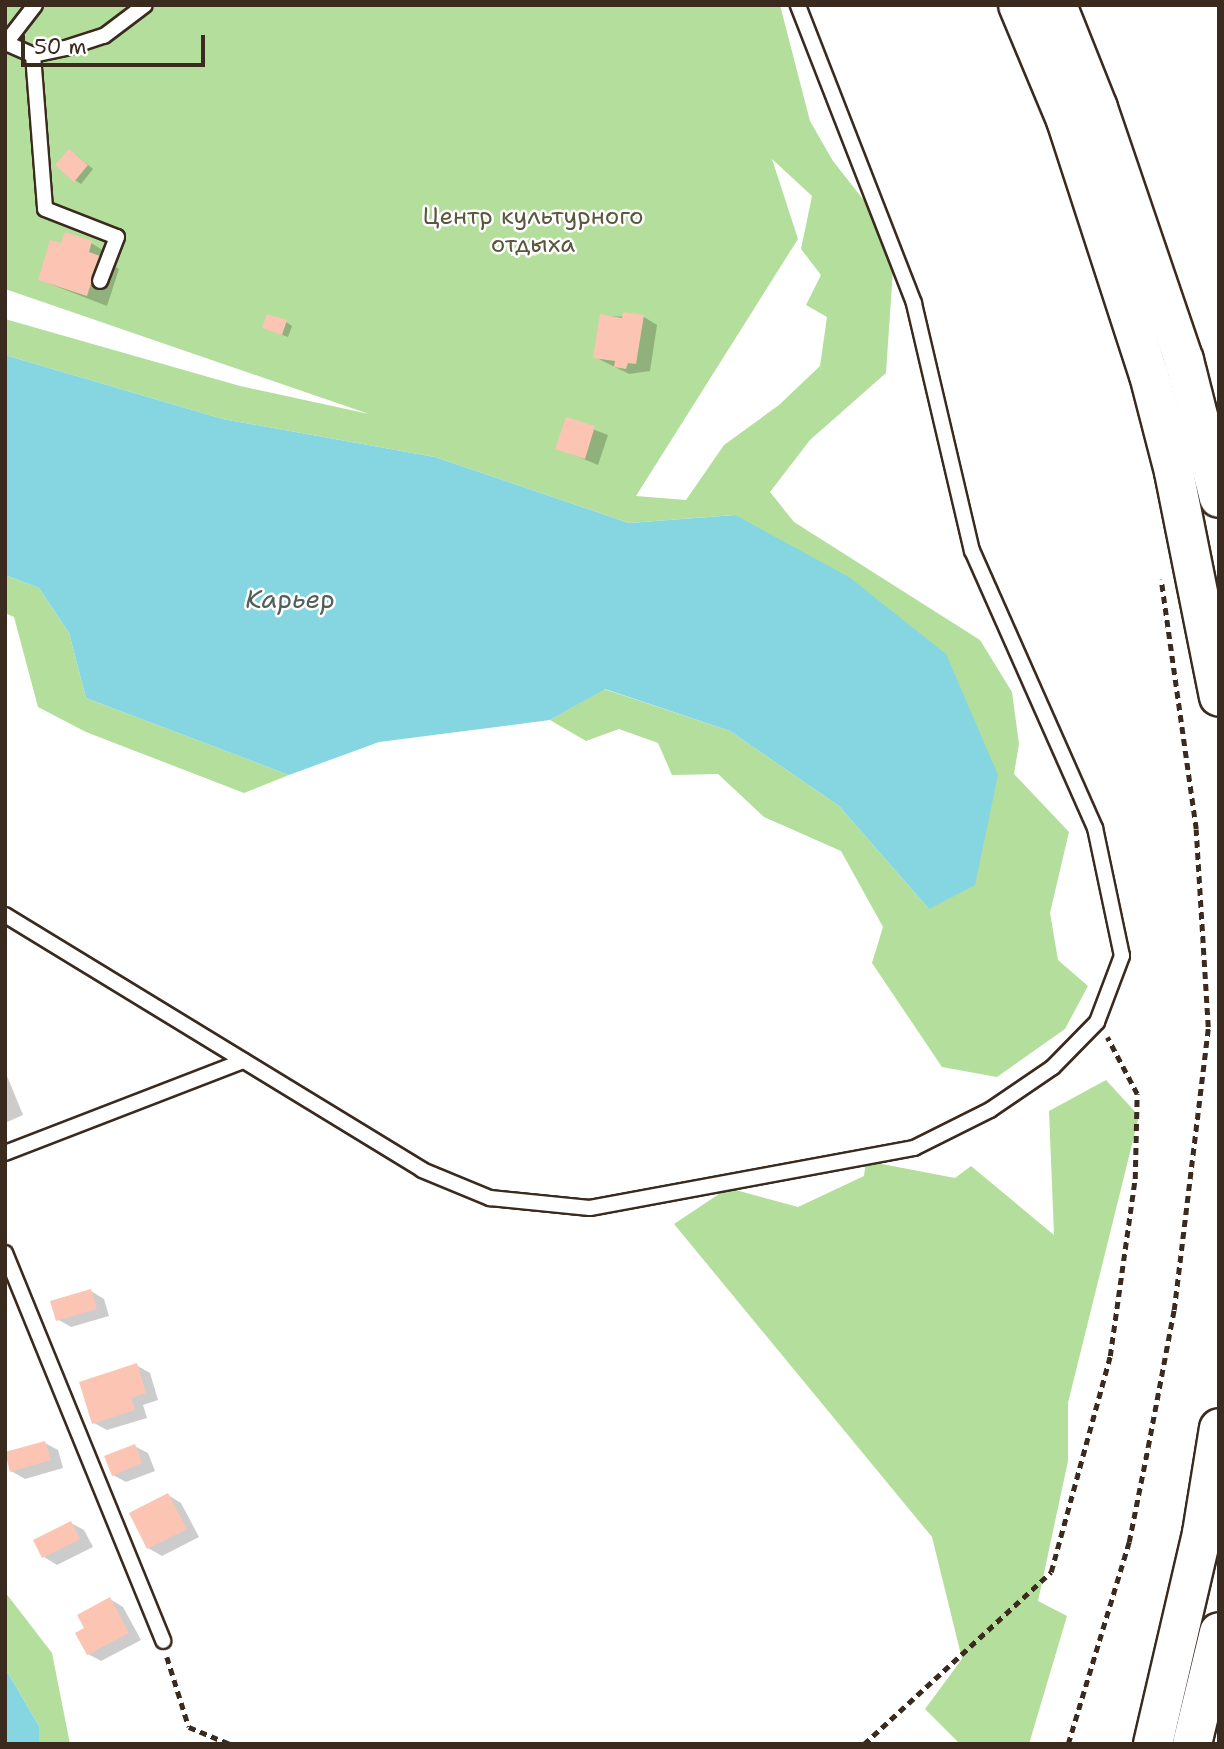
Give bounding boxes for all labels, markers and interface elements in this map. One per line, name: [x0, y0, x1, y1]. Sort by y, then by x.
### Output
scale bar: [24, 21, 208, 65]
text: 50 m: [34, 33, 87, 61]
park label: Центр культурного отдыха: [423, 203, 643, 259]
water label: Карьер: [245, 583, 335, 615]

